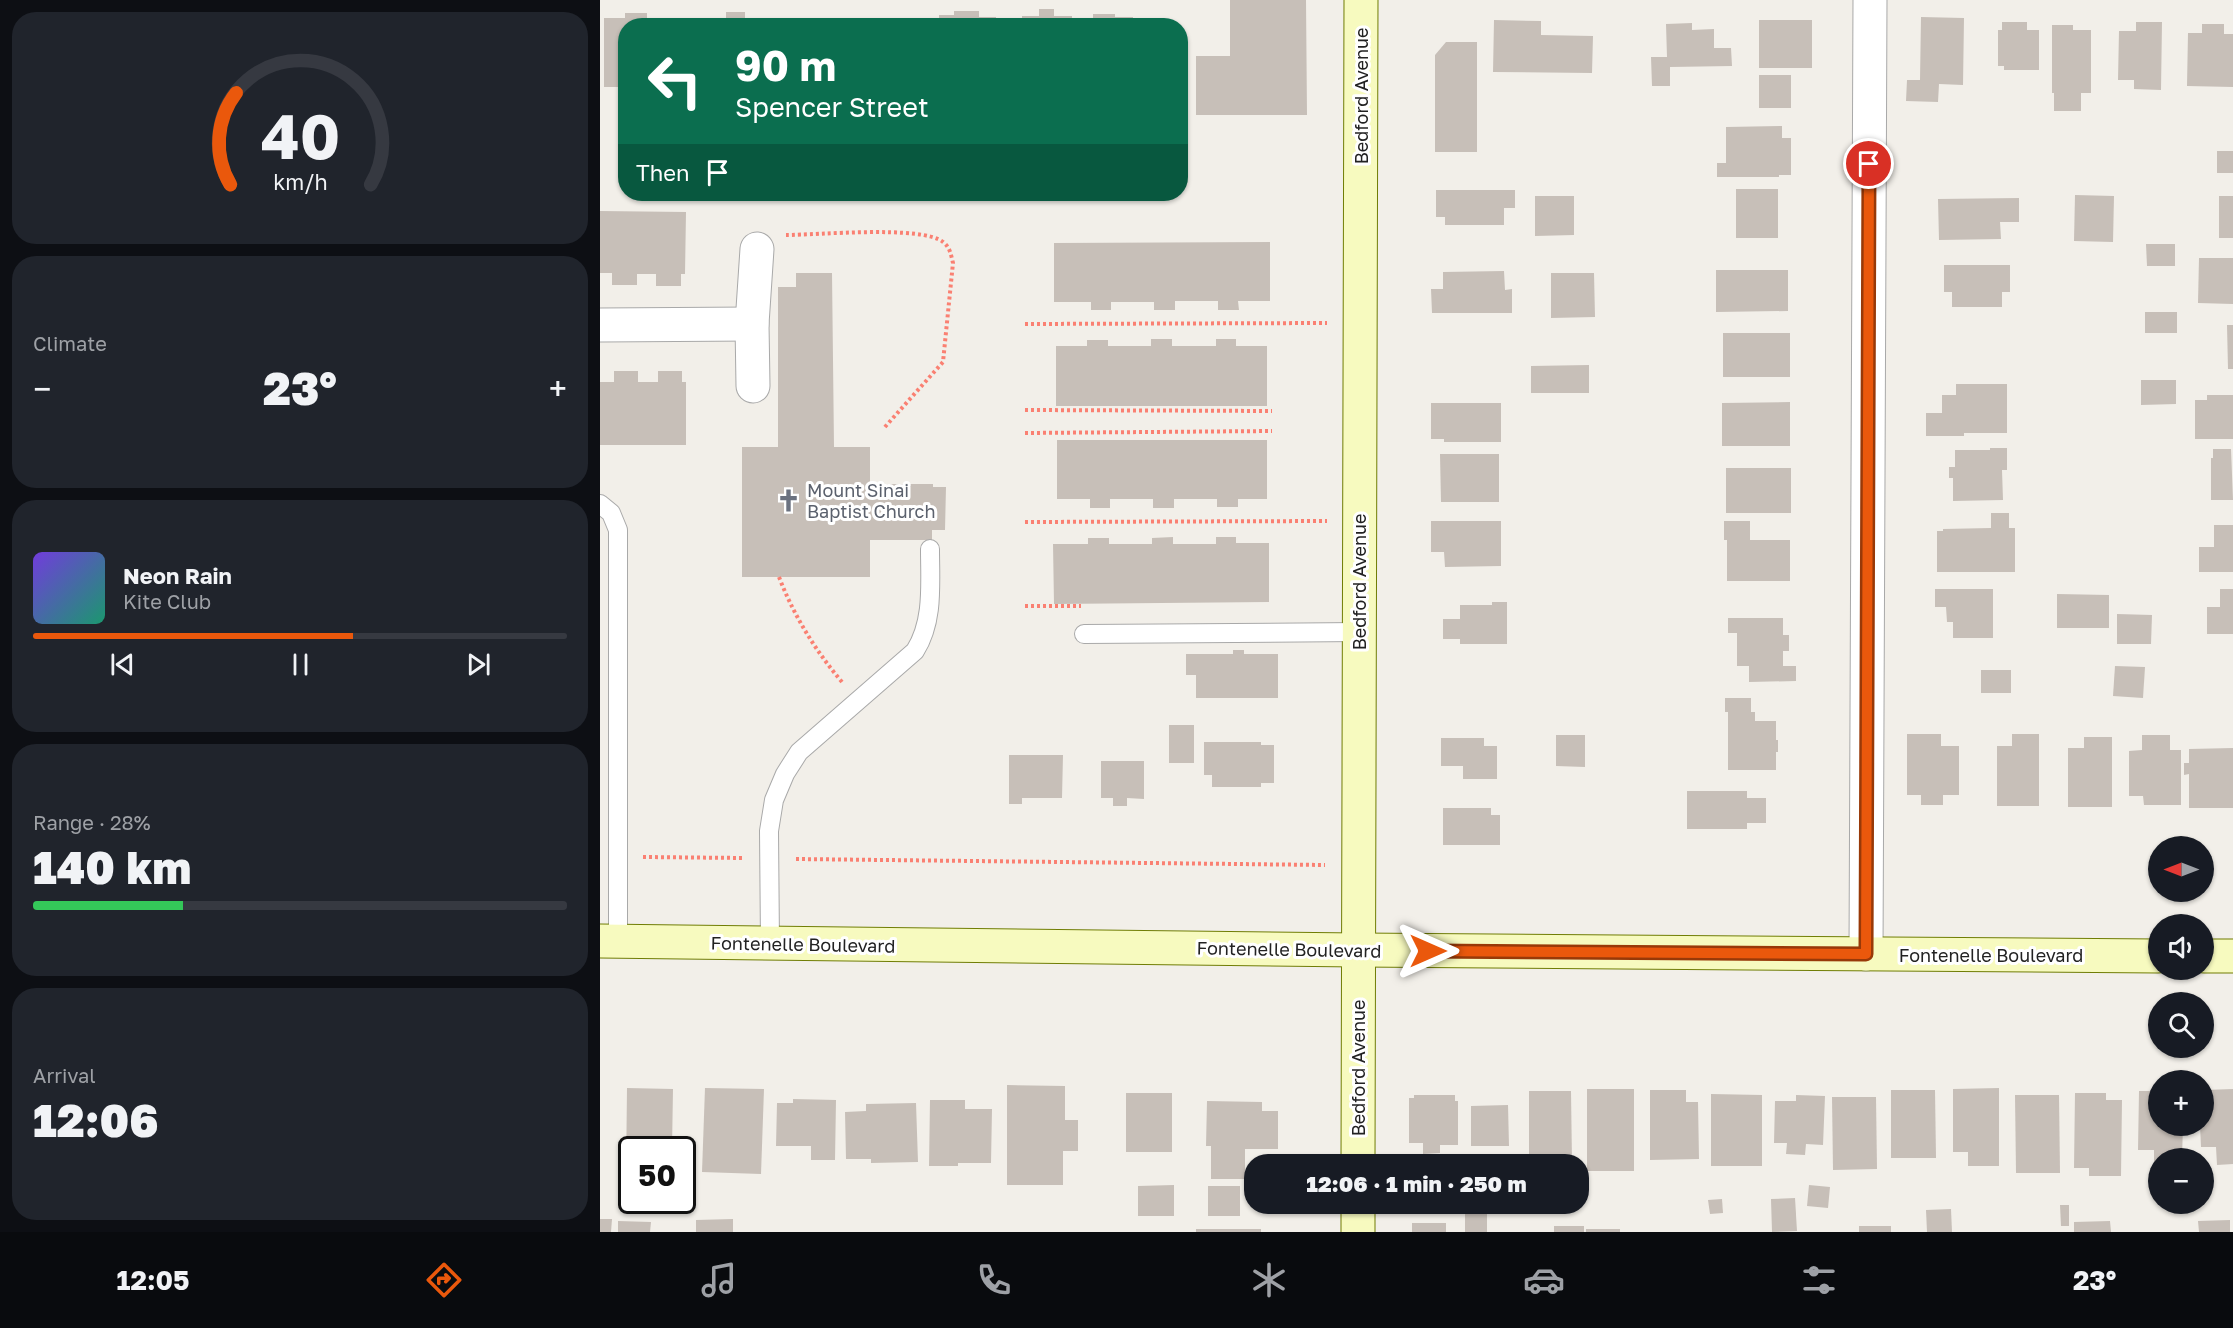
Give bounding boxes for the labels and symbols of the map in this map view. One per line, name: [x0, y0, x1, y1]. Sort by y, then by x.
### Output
street label: Bedford Avenue: [1350, 28, 1372, 164]
pin: [1843, 138, 1894, 189]
place label: Mount Sinai Baptist Church: [807, 479, 935, 522]
church icon: Mount Sinai Baptist Church: [776, 487, 802, 513]
street label: Bedford Avenue: [1348, 514, 1370, 650]
north arrow: [2148, 836, 2214, 902]
position arrow: [1396, 919, 1460, 983]
street label: Fontenelle Boulevard: [710, 931, 896, 957]
street label: Fontenelle Boulevard: [1196, 936, 1382, 962]
street label: Fontenelle Boulevard: [1899, 944, 2083, 966]
street label: Bedford Avenue: [1347, 1000, 1369, 1136]
speed limit sign: 50: [618, 1136, 696, 1214]

